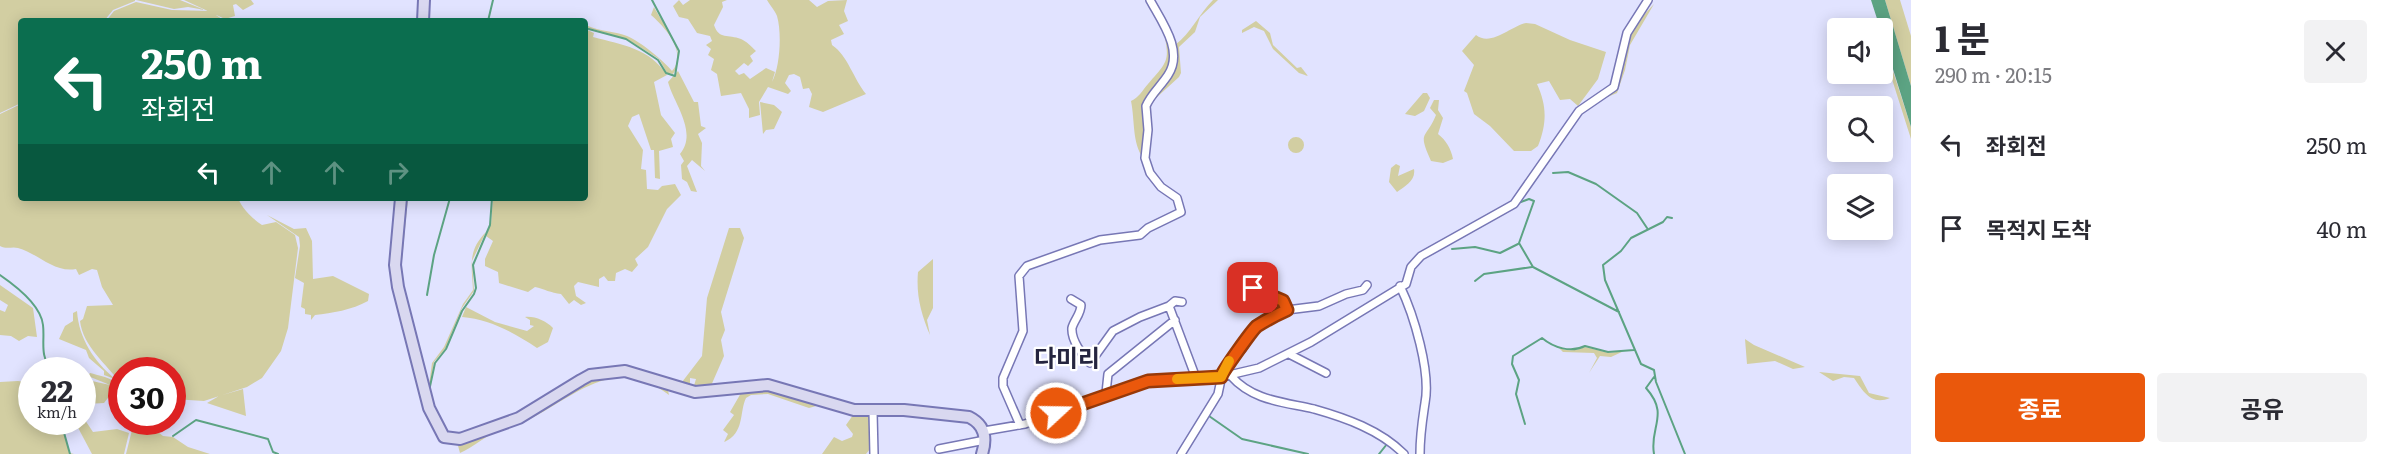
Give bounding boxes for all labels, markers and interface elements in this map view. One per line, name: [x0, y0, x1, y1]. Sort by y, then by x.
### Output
text: 1 분: [1935, 10, 1990, 63]
map controls: [1827, 18, 1893, 240]
button: sound: [1827, 18, 1893, 84]
button: close: [2304, 20, 2367, 83]
text: 250 m: [141, 30, 262, 92]
icon: left: [42, 42, 120, 120]
text: 290 m · 20:15: [1935, 59, 2052, 89]
text: 좌회전: [141, 87, 216, 127]
button: search: [1827, 96, 1893, 162]
icon: left: [1935, 128, 1968, 161]
text: 좌회전: [1986, 128, 2047, 161]
text: 250 m: [2306, 128, 2367, 161]
icon: left: [192, 156, 225, 189]
icon: ahead: [255, 156, 288, 189]
icon: ahead: [318, 156, 351, 189]
icon: right: [381, 156, 414, 189]
button: layers: [1827, 174, 1893, 240]
icon: arrive: [1935, 212, 1968, 245]
text: 목적지 도착: [1986, 212, 2092, 245]
text: 40 m: [2316, 212, 2367, 245]
pin: [1227, 262, 1278, 313]
icon: arrive: [1236, 271, 1269, 304]
district label: 다미리: [1034, 339, 1100, 374]
speed limit sign: 30: [108, 357, 186, 435]
text: 22: [41, 367, 73, 411]
button: 종료: [1935, 373, 2145, 442]
button: 공유: [2157, 373, 2367, 442]
position arrow: [1024, 381, 1088, 445]
text: km/h: [37, 400, 77, 423]

